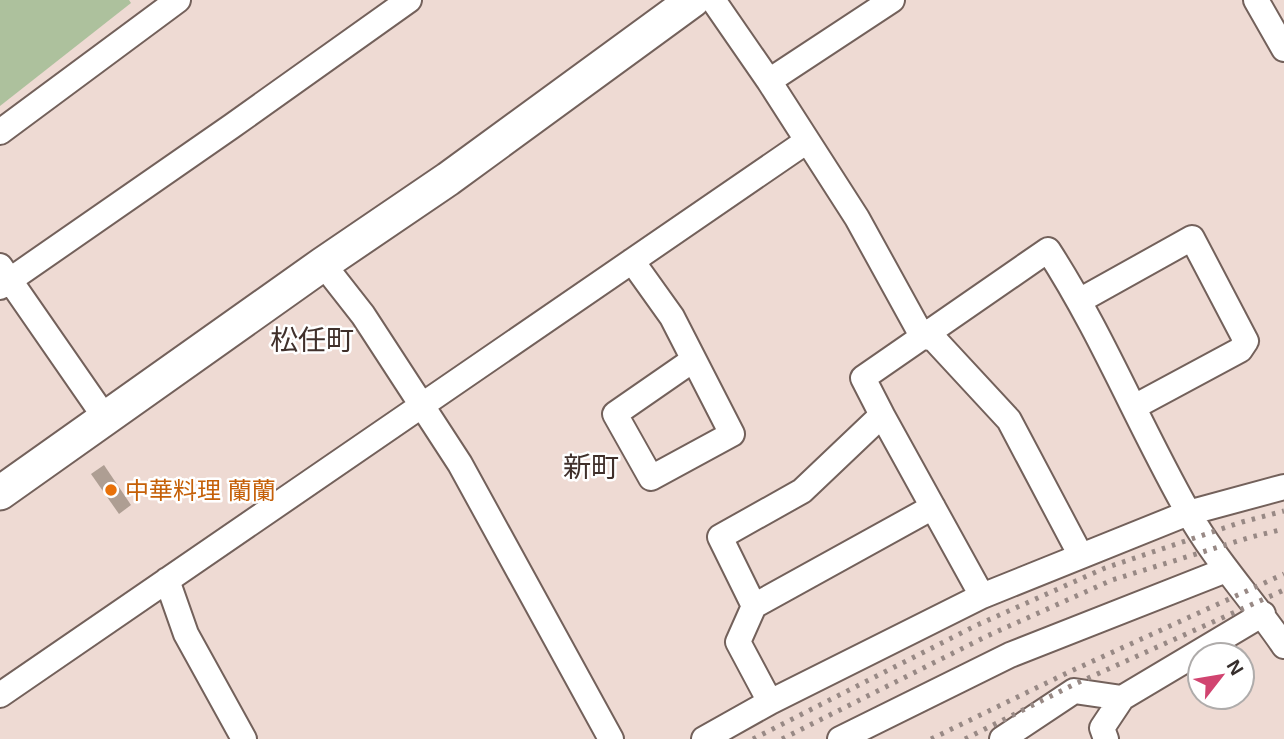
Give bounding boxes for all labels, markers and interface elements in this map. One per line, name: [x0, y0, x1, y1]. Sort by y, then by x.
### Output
district label: 松任町: [270, 325, 354, 356]
district label: 新町: [563, 452, 619, 483]
place label: 中華料理 蘭蘭: [125, 477, 276, 504]
marker: 中華料理 蘭蘭: [103, 482, 119, 498]
north arrow: [1186, 641, 1256, 711]
text: N: [1223, 656, 1248, 679]

